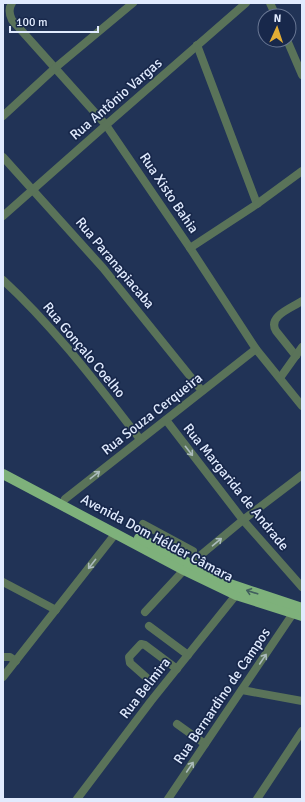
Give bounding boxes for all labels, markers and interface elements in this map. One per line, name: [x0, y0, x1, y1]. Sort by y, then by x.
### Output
scale bar: [10, 8, 98, 34]
north arrow: [257, 8, 297, 48]
text: N: [273, 12, 282, 25]
text: 100 m: [16, 15, 48, 30]
street label: Rua Antônio Vargas: [67, 54, 165, 144]
street label: Rua Xisto Bahia: [136, 150, 202, 236]
street label: Rua Paranapiacaba: [72, 214, 158, 312]
street label: Rua Gonçalo Coelho: [39, 299, 129, 401]
street label: Rua Souza Cerqueira: [98, 369, 206, 459]
street label: Rua Margarida de Andrade: [180, 420, 292, 554]
one-way arrow: [185, 445, 194, 456]
one-way arrow: [90, 471, 101, 479]
street label: Avenida Dom Hélder Câmara: [78, 491, 236, 585]
one-way arrow: [211, 538, 222, 547]
one-way arrow: [88, 558, 97, 569]
one-way arrow: [246, 587, 258, 595]
street label: Rua Bernardino de Campos: [170, 625, 274, 767]
street label: Rua Belmira: [116, 654, 174, 722]
one-way arrow: [259, 654, 267, 665]
one-way arrow: [186, 762, 194, 773]

